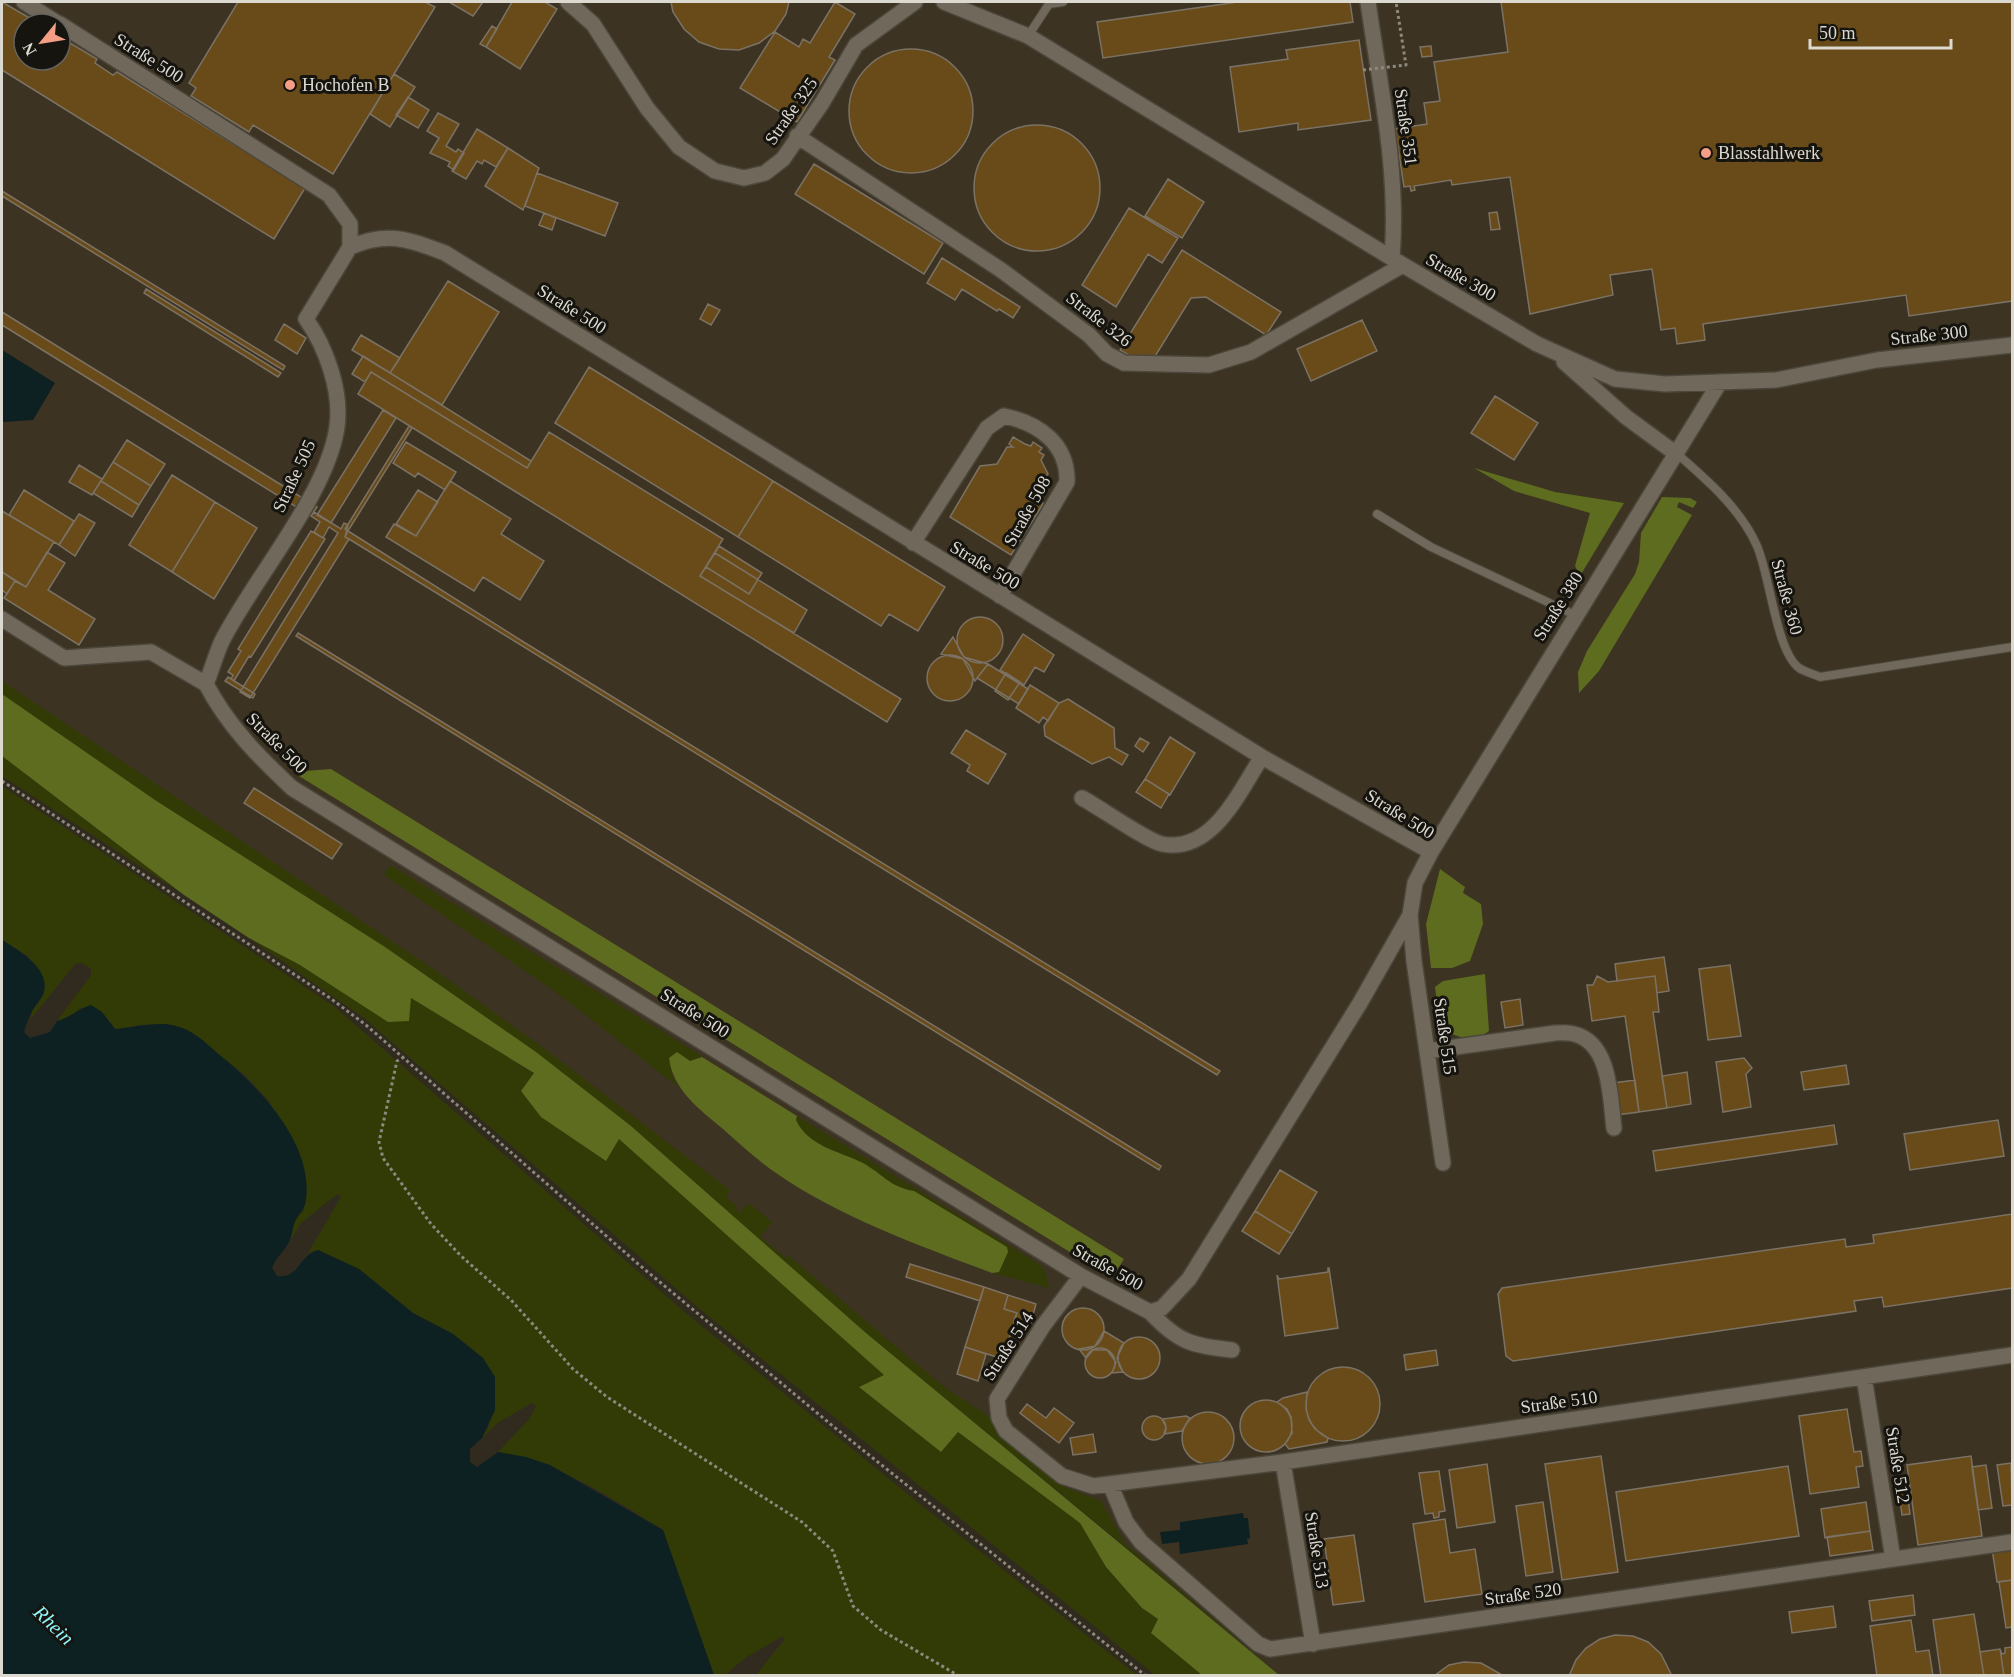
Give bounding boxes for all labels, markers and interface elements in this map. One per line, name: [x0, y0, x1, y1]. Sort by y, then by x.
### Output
north arrow: [12, 12, 72, 72]
scale bar: [1810, 12, 1951, 50]
text: 50 m: [1819, 23, 1856, 43]
street label: Straße 500: [111, 29, 187, 87]
text: N: [19, 40, 40, 59]
street label: Straße 325: [761, 74, 821, 148]
place label: Hochofen B: [302, 75, 389, 95]
marker: Hochofen B: [283, 78, 297, 92]
street label: Straße 351: [1391, 87, 1421, 167]
place label: Blasstahlwerk: [1718, 143, 1820, 163]
marker: Blasstahlwerk: [1699, 146, 1713, 160]
street label: Straße 300: [1422, 249, 1500, 305]
street label: Straße 500: [534, 280, 610, 338]
street label: Straße 326: [1062, 287, 1136, 351]
street label: Straße 300: [1889, 321, 1969, 349]
street label: Straße 505: [269, 437, 319, 515]
street label: Straße 508: [999, 472, 1055, 550]
street label: Straße 500: [947, 536, 1023, 594]
street label: Straße 360: [1767, 557, 1807, 637]
street label: Straße 380: [1529, 568, 1587, 644]
street label: Straße 500: [243, 709, 311, 777]
street label: Straße 500: [1362, 785, 1438, 843]
street label: Straße 500: [657, 984, 733, 1042]
street label: Straße 515: [1430, 996, 1460, 1076]
street label: Straße 500: [1069, 1239, 1147, 1295]
street label: Straße 514: [979, 1308, 1037, 1384]
street label: Straße 510: [1519, 1387, 1599, 1417]
street label: Straße 512: [1882, 1425, 1914, 1505]
street label: Straße 513: [1301, 1510, 1333, 1590]
street label: Straße 520: [1483, 1579, 1563, 1609]
water label: Rhein: [29, 1600, 78, 1649]

